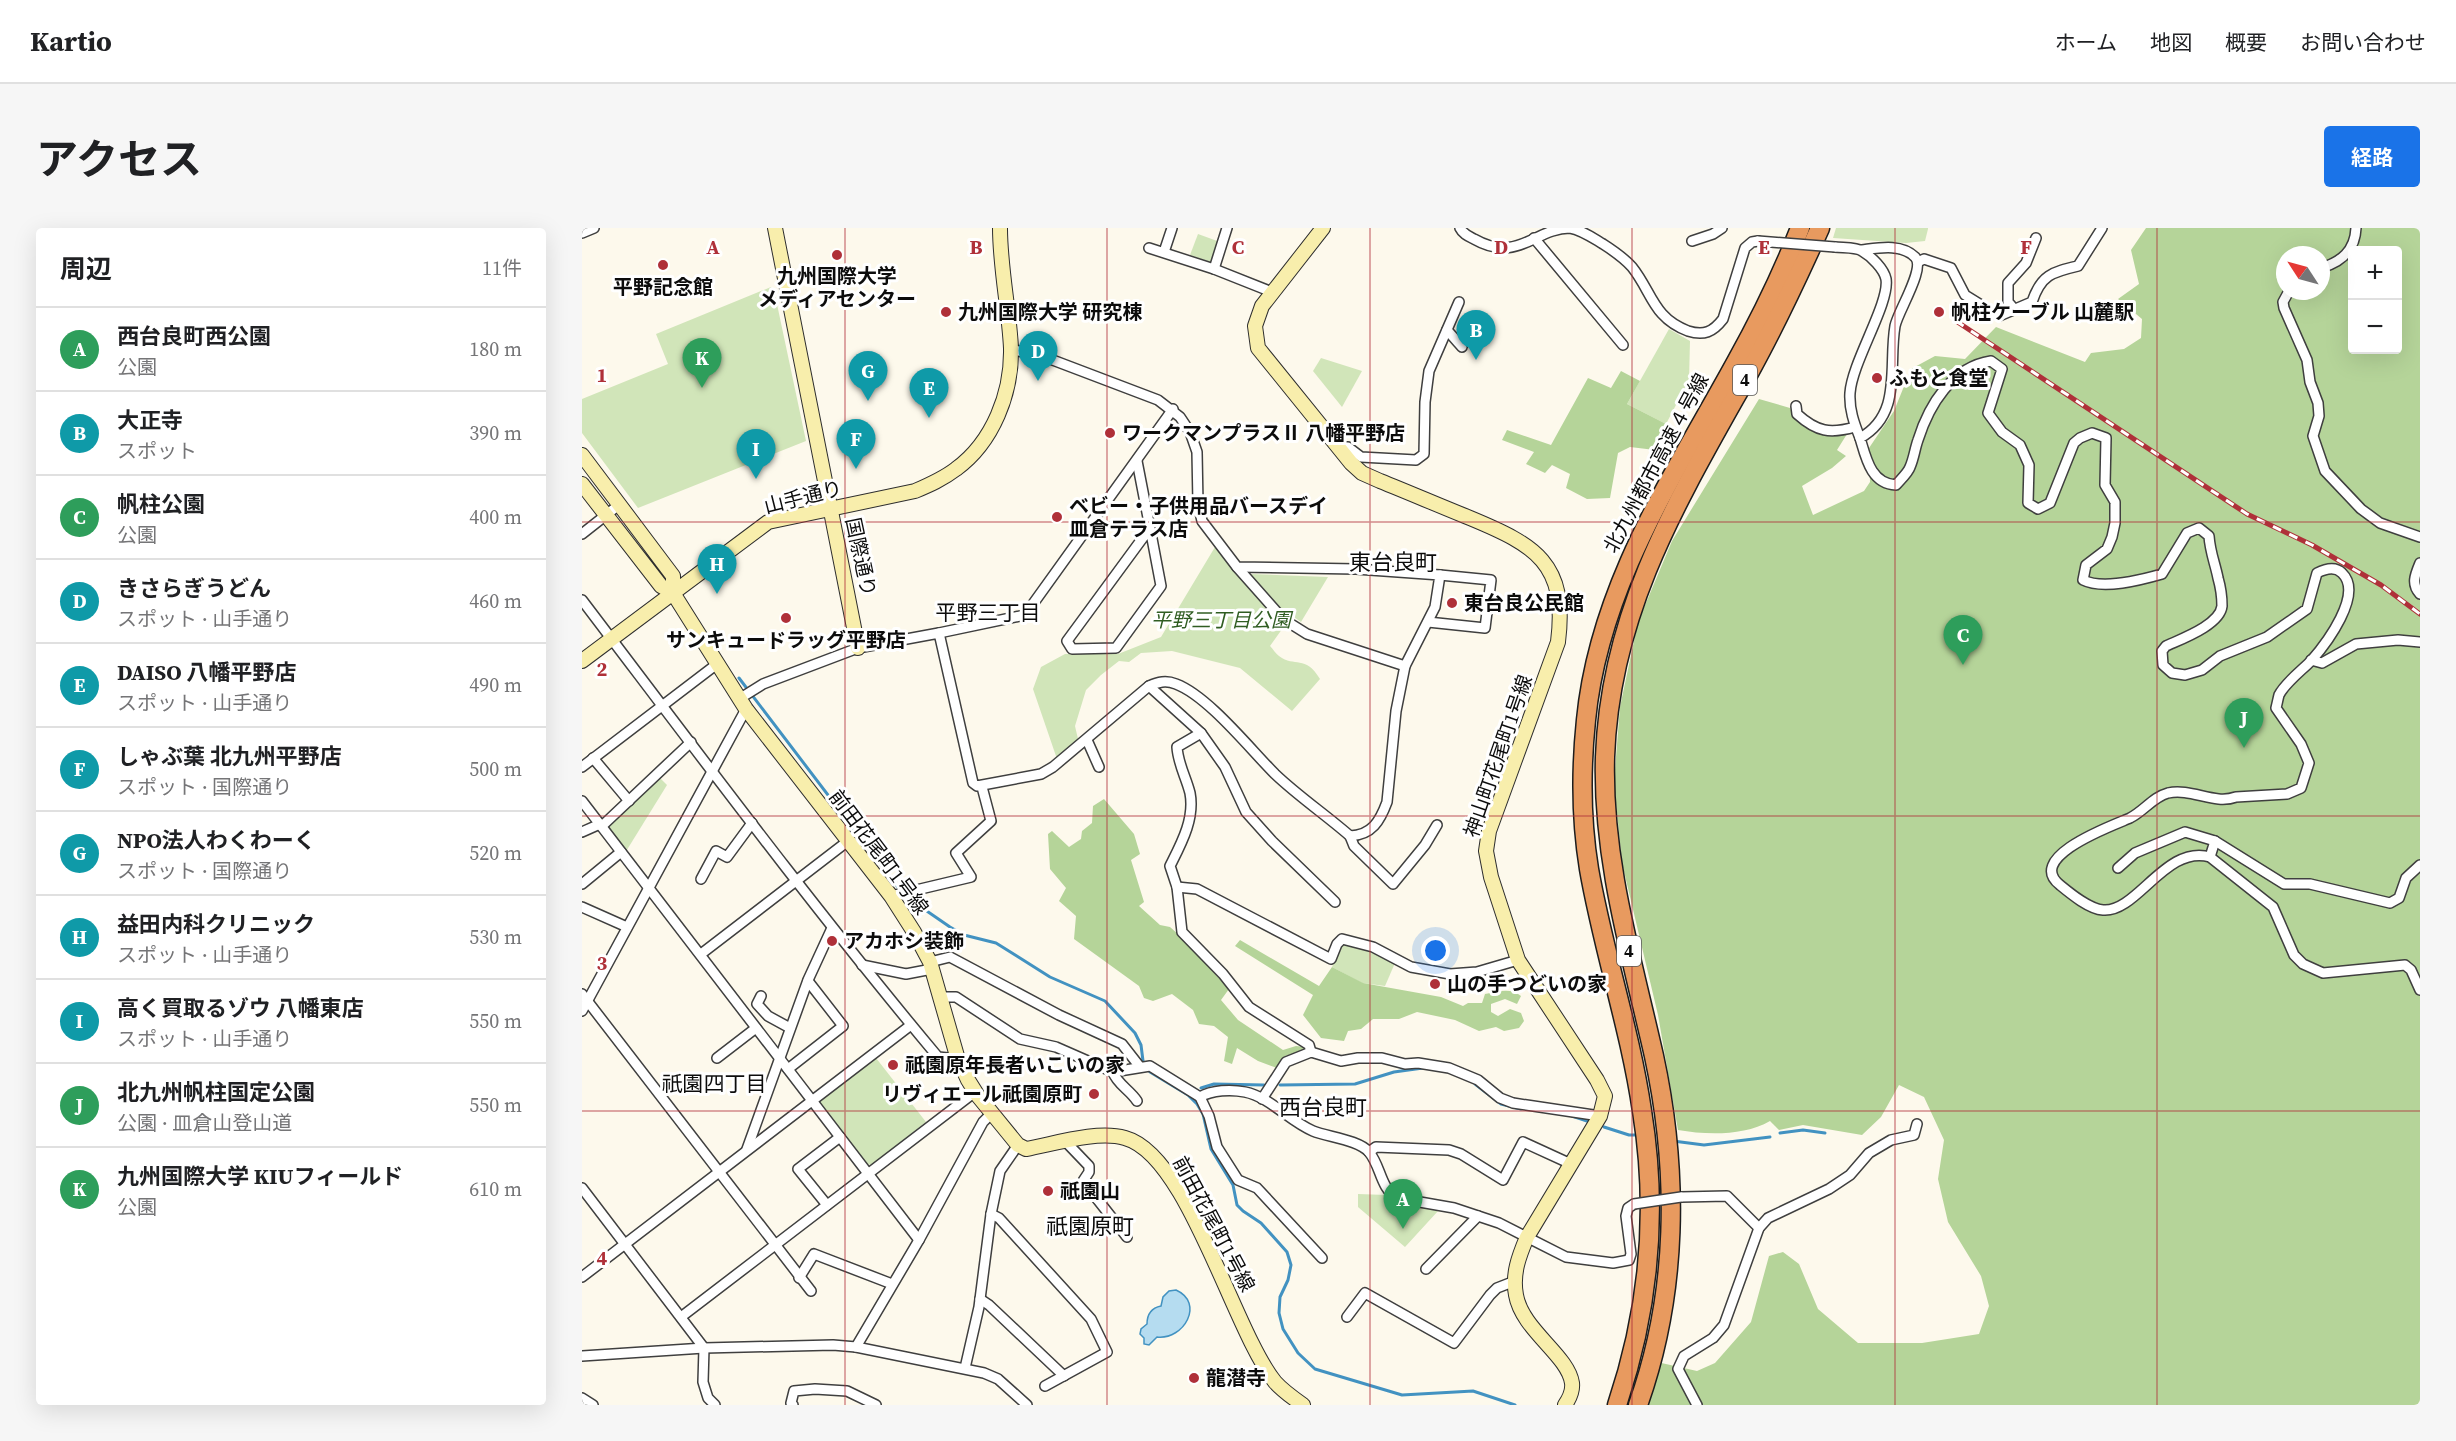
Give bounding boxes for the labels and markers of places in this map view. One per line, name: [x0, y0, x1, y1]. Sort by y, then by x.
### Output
marker: 九州国際大学 メディアセンター: [830, 248, 844, 262]
marker: 平野記念館: [656, 258, 670, 272]
place label: 九州国際大学 メディアセンター: [758, 262, 916, 313]
place label: 平野記念館: [613, 273, 713, 301]
place label: 九州国際大学 研究棟: [958, 298, 1142, 326]
place label: 帆柱ケーブル 山麓駅: [1951, 298, 2134, 326]
marker: 九州国際大学 研究棟: [939, 305, 953, 319]
marker: 帆柱ケーブル 山麓駅: [1932, 305, 1946, 319]
pin: B: [1456, 310, 1496, 360]
pin: D: [1018, 332, 1058, 381]
pin: K: [682, 338, 722, 388]
pin: G: [848, 352, 888, 401]
place label: ふもと食堂: [1889, 364, 1989, 392]
pin: E: [910, 368, 948, 418]
marker: ふもと食堂: [1870, 371, 1884, 385]
place label: ワークマンプラスⅡ 八幡平野店: [1122, 419, 1405, 447]
pin: F: [836, 420, 876, 469]
marker: ワークマンプラスⅡ 八幡平野店: [1103, 426, 1117, 440]
pin: I: [736, 430, 776, 479]
place label: ベビー・子供用品バースデイ 皿倉テラス店: [1069, 492, 1328, 543]
marker: ベビー・子供用品バースデイ 皿倉テラス店: [1050, 510, 1064, 524]
pin: H: [698, 544, 736, 594]
place label: 東台良公民館: [1464, 589, 1584, 617]
marker: 東台良公民館: [1445, 596, 1459, 610]
marker: サンキュードラッグ平野店: [779, 611, 793, 625]
pin: C: [1944, 616, 1982, 665]
place label: サンキュードラッグ平野店: [666, 626, 906, 654]
pin: J: [2224, 698, 2264, 748]
place label: アカホシ装飾: [844, 927, 964, 955]
marker: アカホシ装飾: [825, 934, 839, 948]
place label: 山の手つどいの家: [1447, 970, 1607, 998]
marker: 山の手つどいの家: [1428, 977, 1442, 991]
place label: 祇園原年長者いこいの家: [905, 1051, 1125, 1079]
marker: 祇園原年長者いこいの家: [886, 1058, 900, 1072]
place label: リヴィエール祇園原町: [882, 1080, 1082, 1108]
marker: リヴィエール祇園原町: [1087, 1087, 1101, 1101]
place label: 祇園山: [1060, 1177, 1120, 1205]
pin: A: [1384, 1180, 1422, 1229]
marker: 祇園山: [1041, 1184, 1055, 1198]
place label: 龍潜寺: [1206, 1364, 1266, 1392]
marker: 龍潜寺: [1187, 1371, 1201, 1385]

